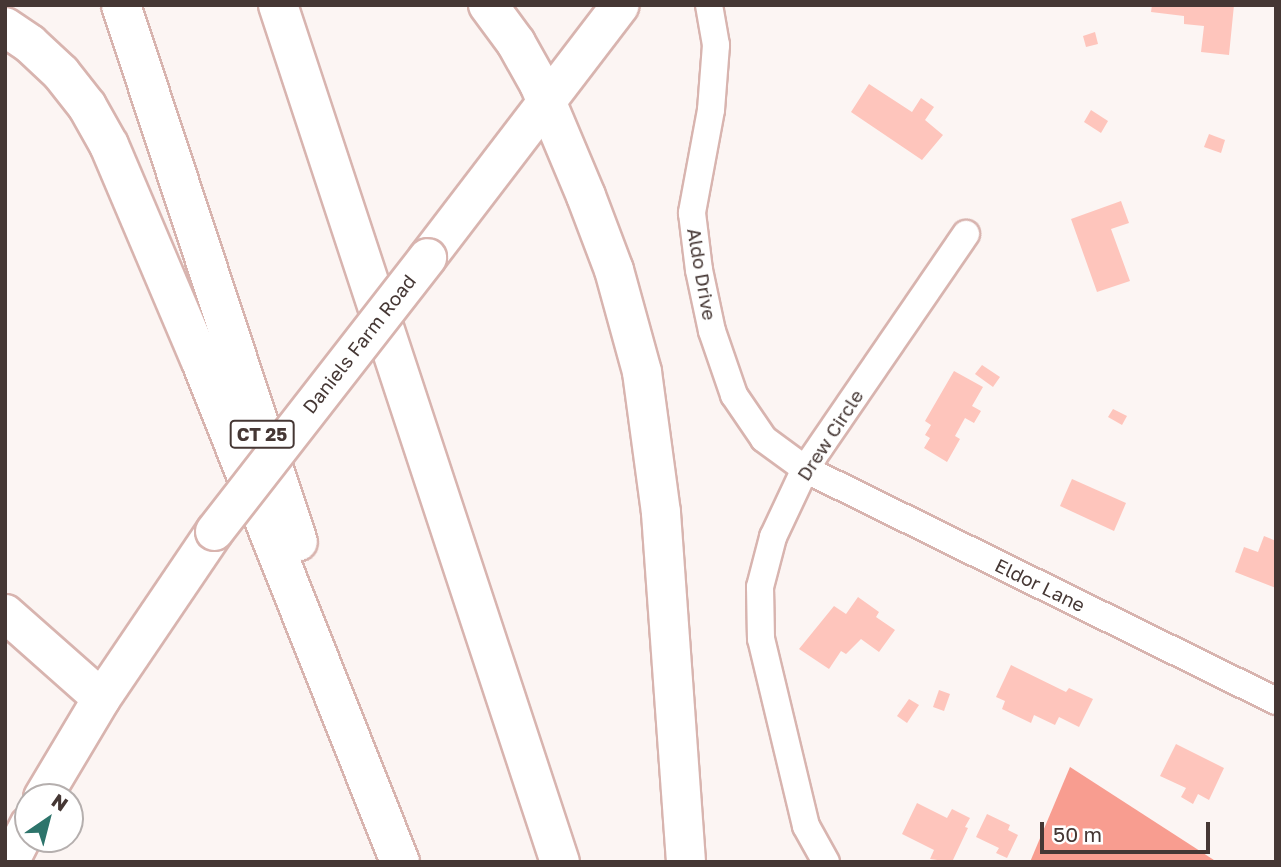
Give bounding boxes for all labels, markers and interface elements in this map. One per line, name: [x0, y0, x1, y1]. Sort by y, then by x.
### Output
street label: Aldo Drive: [683, 226, 721, 322]
street label: Daniels Farm Road: [298, 270, 420, 418]
street label: Drew Circle: [792, 385, 868, 485]
road number: CT 25: [229, 420, 295, 448]
street label: Eldor Lane: [991, 553, 1089, 617]
north arrow: [14, 783, 84, 853]
text: N: [48, 788, 73, 816]
scale bar: [1043, 808, 1213, 852]
text: 50 m: [1053, 821, 1102, 847]

